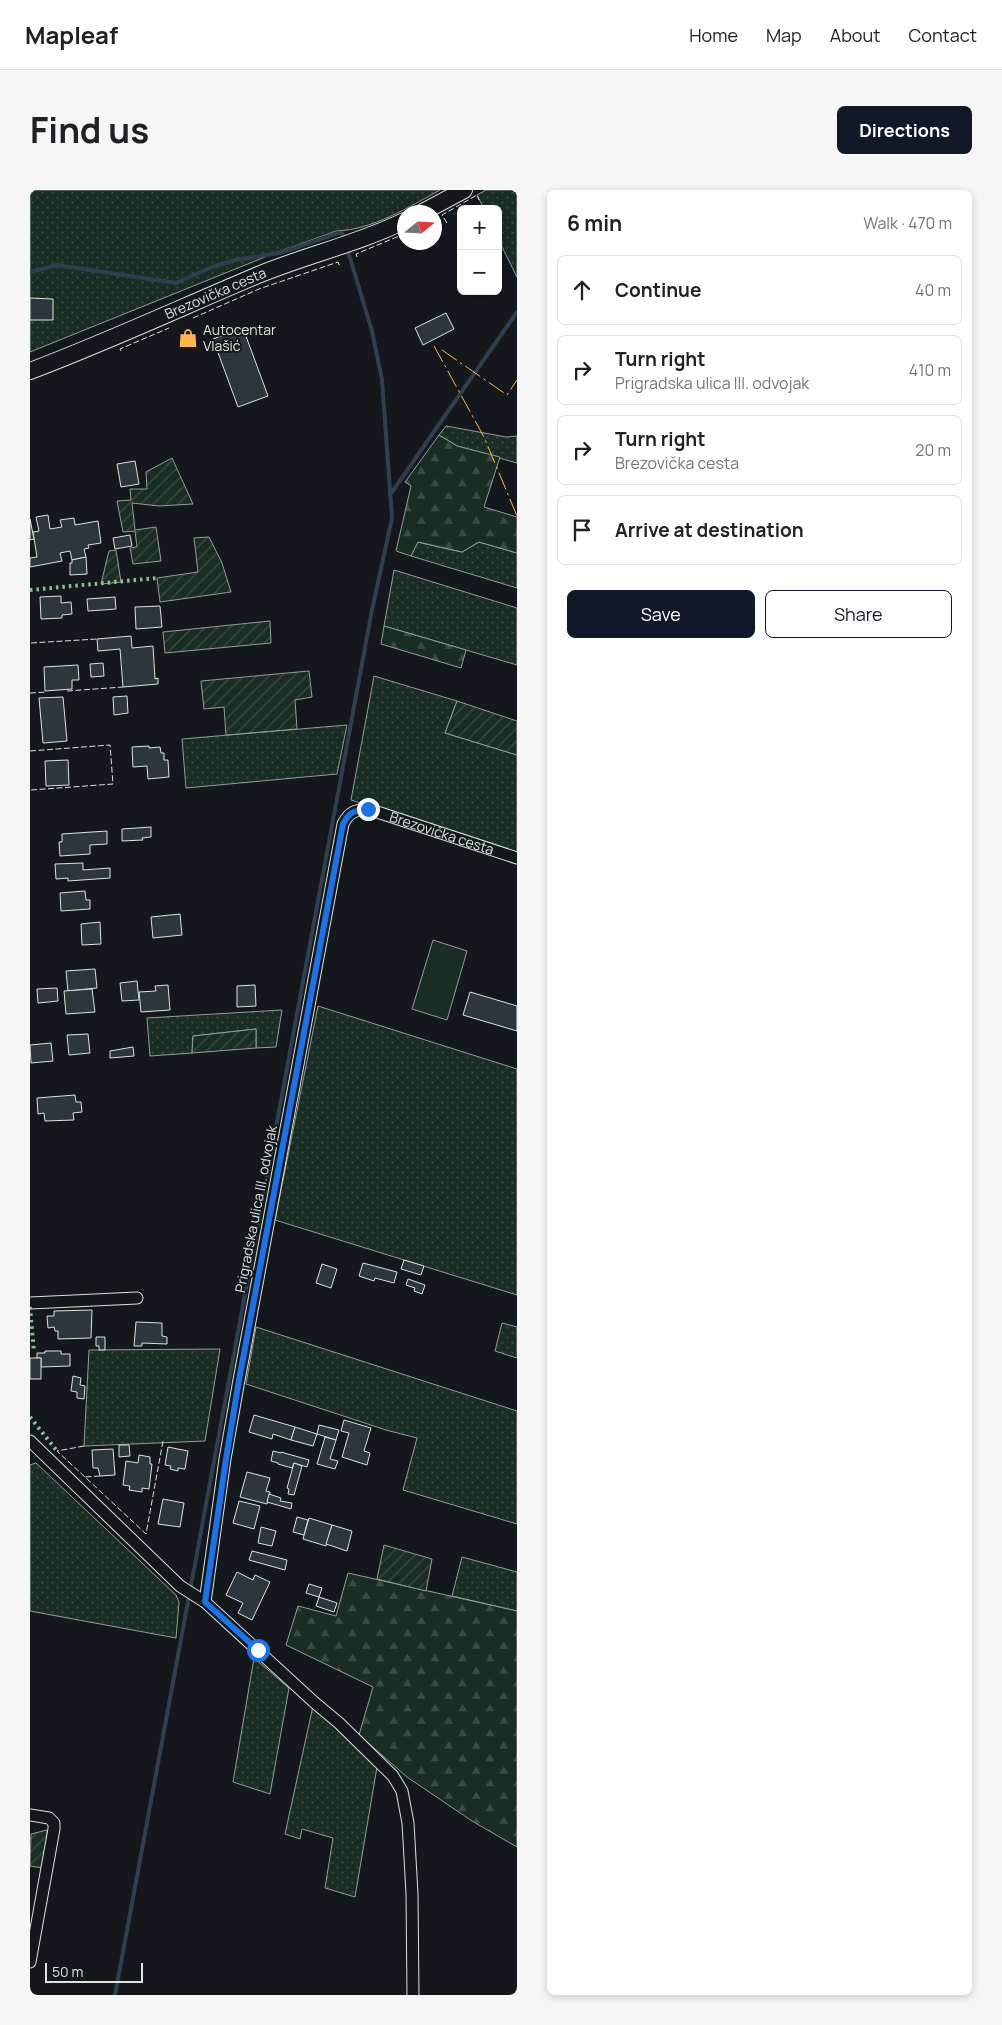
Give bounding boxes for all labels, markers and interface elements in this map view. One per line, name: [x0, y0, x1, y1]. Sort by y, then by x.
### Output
text: Mapleaf: [25, 18, 118, 51]
text: Home: [689, 23, 738, 47]
text: Map: [766, 23, 802, 47]
text: About: [830, 23, 880, 47]
text: Contact: [908, 23, 977, 47]
text: Find us: [30, 106, 149, 154]
button: Directions: [837, 106, 972, 154]
north arrow: [397, 205, 442, 250]
map controls: [457, 205, 502, 295]
button: +: [457, 205, 502, 250]
text: 6 min: [567, 209, 622, 237]
text: Walk · 470 m: [863, 212, 952, 234]
button: −: [457, 250, 502, 295]
street label: Brezovička cesta: [161, 263, 269, 323]
icon: ahead: [568, 276, 596, 304]
text: Continue: [615, 277, 701, 303]
text: 40 m: [915, 279, 951, 301]
place label: Autocentar Vlašić: [203, 320, 276, 355]
shop icon: Autocentar Vlašić: [177, 327, 199, 349]
text: Turn right: [615, 346, 705, 372]
icon: right: [568, 356, 596, 384]
text: 410 m: [909, 359, 951, 381]
text: Prigradska ulica III. odvojak: [615, 372, 809, 394]
text: Turn right: [615, 426, 705, 452]
icon: right: [568, 436, 596, 464]
text: 20 m: [915, 439, 951, 461]
text: Brezovička cesta: [615, 452, 739, 474]
icon: arrive: [568, 516, 596, 544]
text: Arrive at destination: [615, 517, 804, 543]
button: Save: [567, 590, 755, 638]
button: Share: [765, 590, 952, 638]
route end: [357, 798, 380, 821]
street label: Brezovička cesta: [387, 807, 497, 859]
street label: Prigradska ulica III. odvojak: [230, 1123, 281, 1294]
route start: [247, 1639, 270, 1662]
scale bar: [45, 1960, 142, 1983]
text: 50 m: [52, 1962, 83, 1981]

